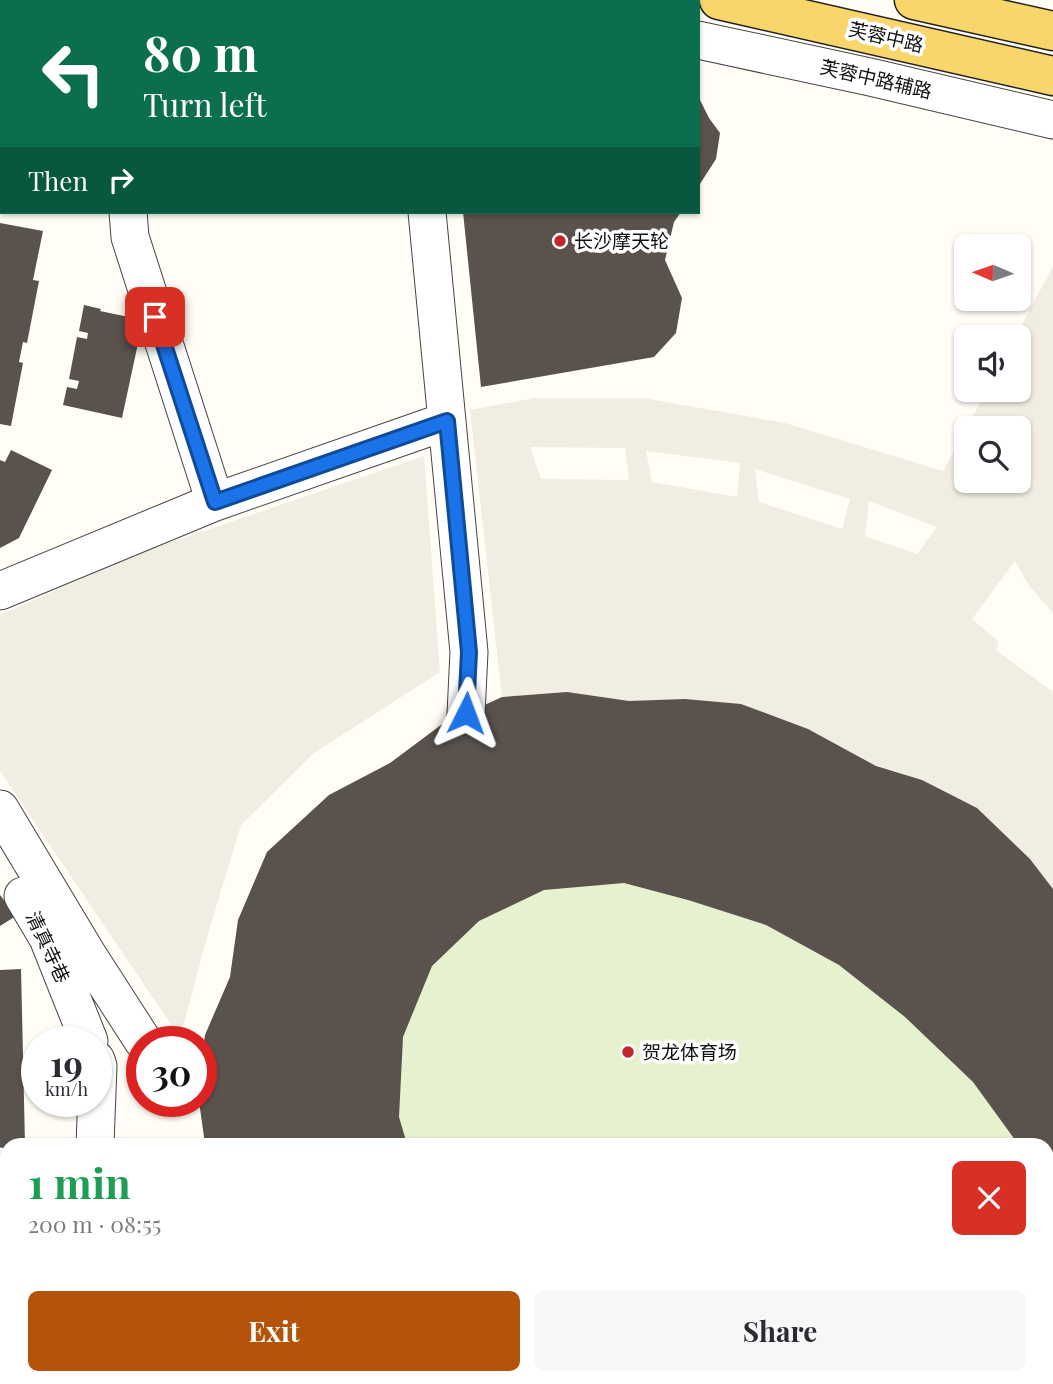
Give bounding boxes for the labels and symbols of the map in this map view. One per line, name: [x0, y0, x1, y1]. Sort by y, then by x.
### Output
street label: 芙蓉中路: [846, 15, 926, 57]
street label: 芙蓉中路辅路: [818, 53, 935, 104]
place label: 长沙摩天轮: [574, 227, 669, 253]
marker: 长沙摩天轮: [552, 233, 568, 249]
north arrow: [954, 234, 1031, 312]
pin: [125, 287, 185, 347]
position arrow: [429, 676, 503, 750]
street label: 清真寺巷: [21, 907, 77, 987]
speed limit sign: 30: [126, 1026, 217, 1117]
place label: 贺龙体育场: [642, 1038, 737, 1064]
marker: 贺龙体育场: [620, 1044, 636, 1060]

